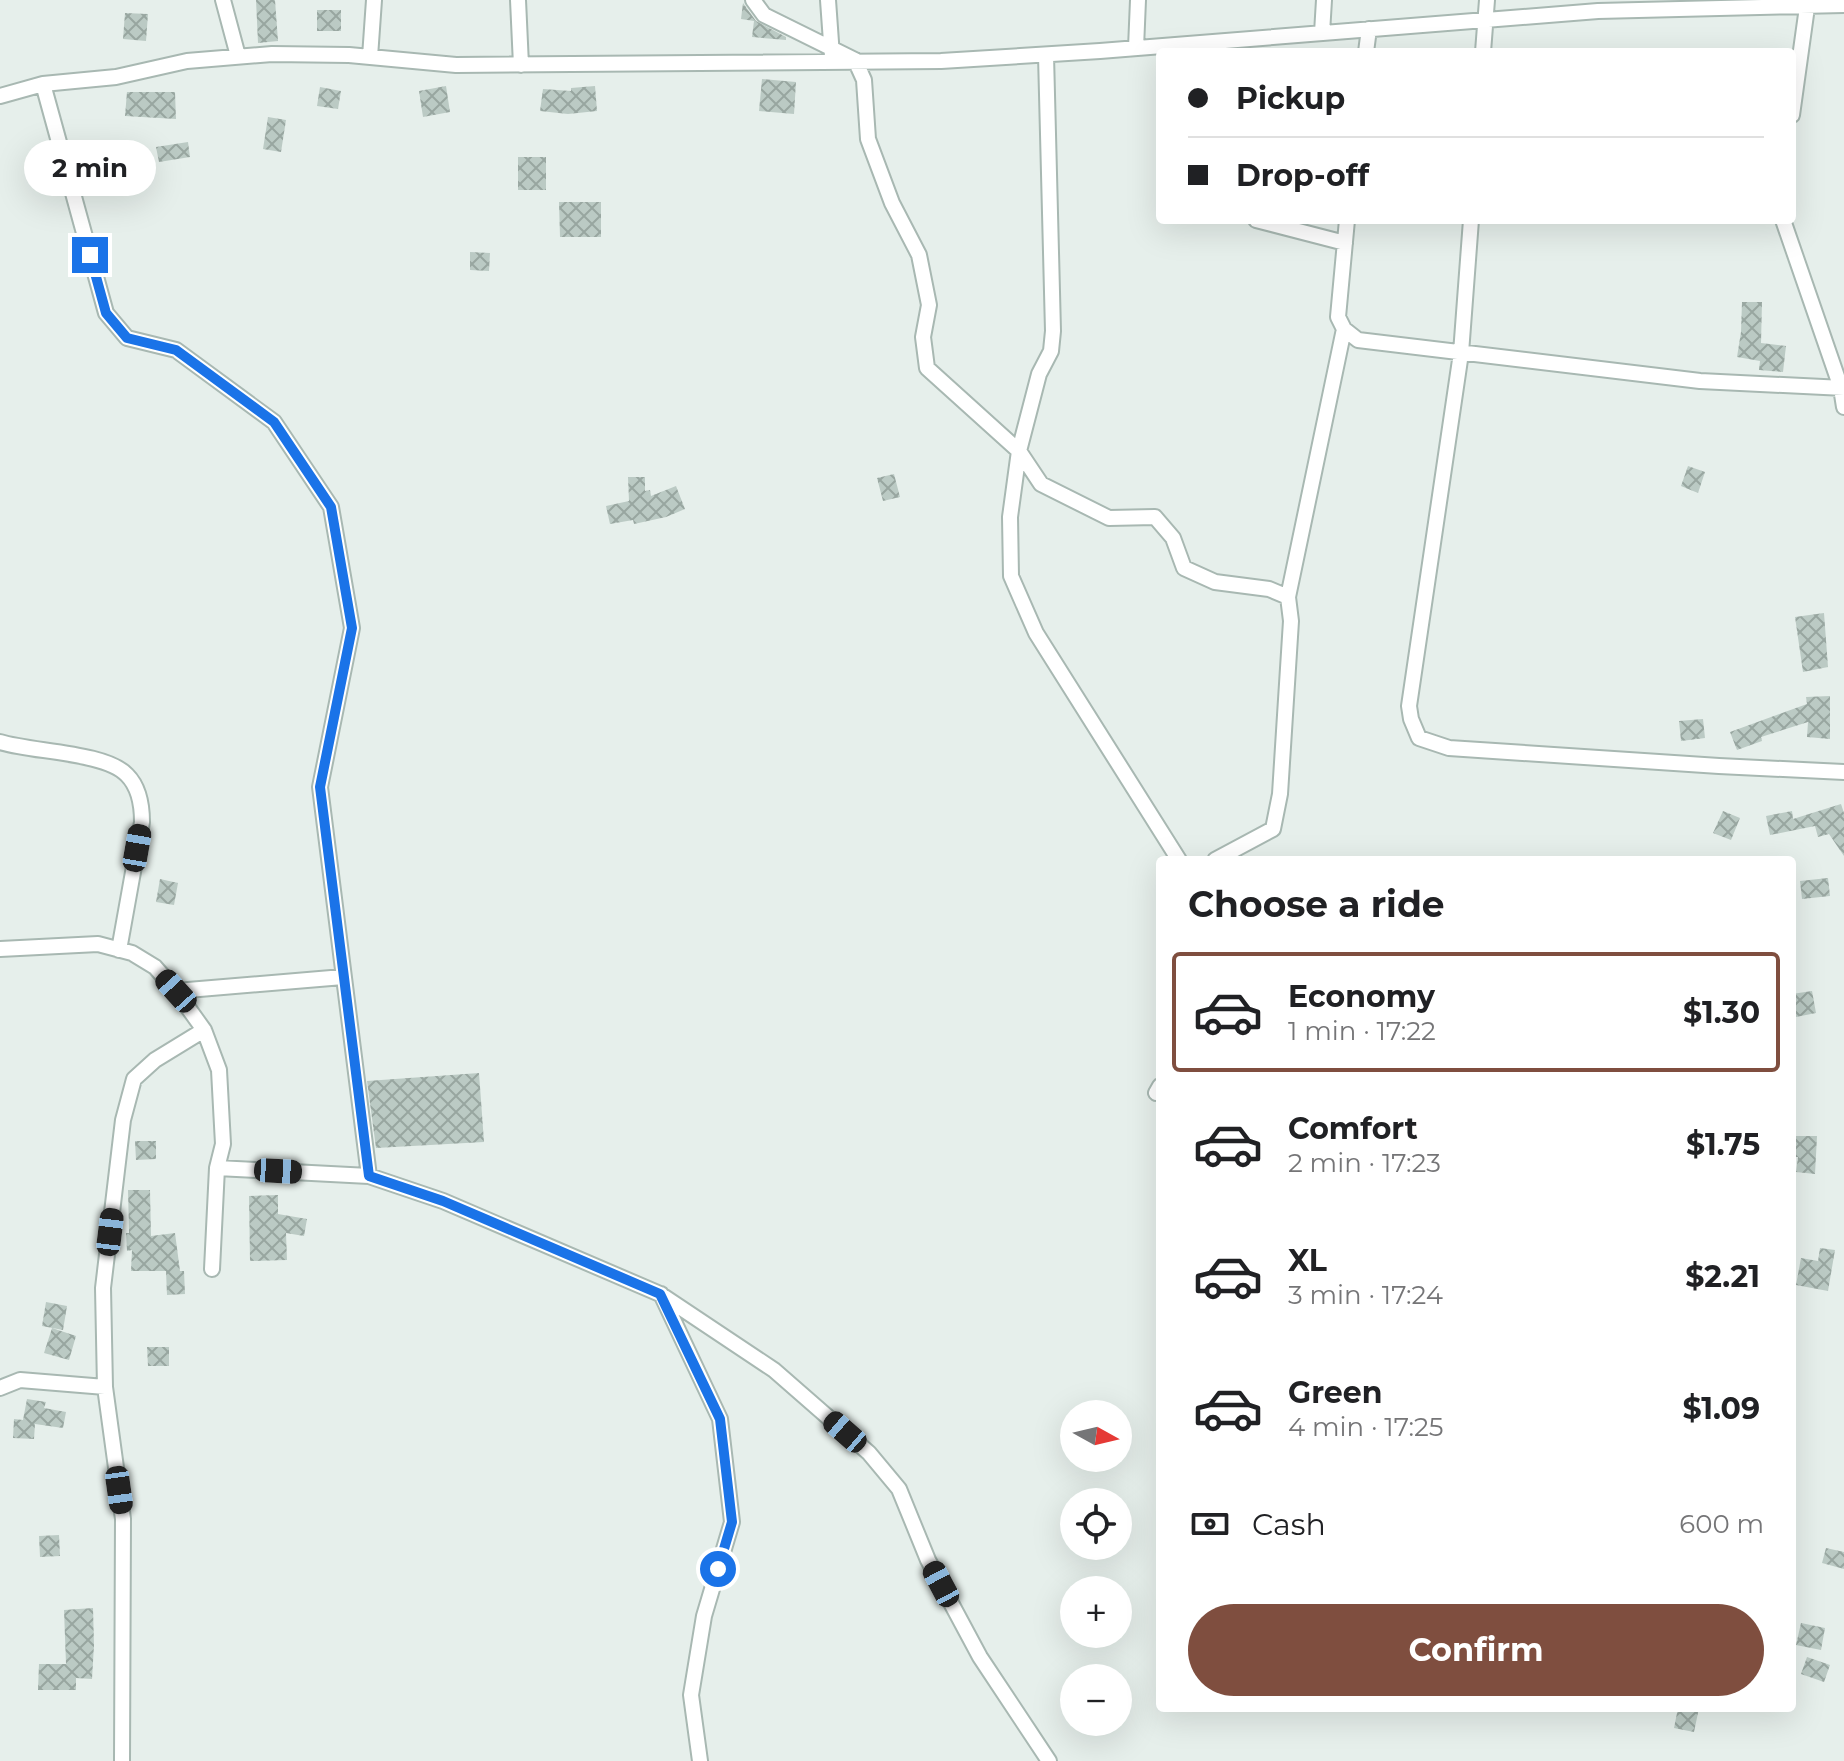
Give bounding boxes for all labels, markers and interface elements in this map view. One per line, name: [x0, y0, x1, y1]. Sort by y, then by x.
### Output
text: Pickup: [1236, 80, 1345, 117]
callout: 2 min: [24, 139, 156, 195]
text: 2 min: [52, 152, 128, 184]
text: Drop-off: [1236, 157, 1369, 194]
route end: [72, 237, 108, 273]
car: [121, 822, 153, 874]
text: Choose a ride: [1188, 882, 1445, 926]
car: [151, 965, 201, 1017]
icon: car: [1192, 976, 1264, 1048]
text: Economy: [1288, 978, 1435, 1015]
text: $1.30: [1683, 994, 1760, 1031]
text: 1 min · 17:22: [1288, 1015, 1436, 1047]
icon: car: [1192, 1108, 1264, 1180]
text: Comfort: [1288, 1110, 1418, 1147]
text: $1.75: [1686, 1126, 1760, 1163]
text: 2 min · 17:23: [1288, 1147, 1441, 1179]
car: [253, 1158, 303, 1184]
car: [95, 1207, 125, 1257]
icon: car: [1192, 1240, 1264, 1312]
text: XL: [1288, 1242, 1327, 1279]
text: $2.21: [1685, 1258, 1760, 1295]
text: 3 min · 17:24: [1288, 1279, 1443, 1311]
icon: car: [1192, 1372, 1264, 1444]
text: Green: [1288, 1374, 1382, 1411]
text: $1.09: [1682, 1390, 1760, 1427]
north arrow: [1060, 1400, 1132, 1472]
map controls: [1060, 1400, 1132, 1736]
car: [819, 1407, 871, 1457]
text: 4 min · 17:25: [1288, 1411, 1444, 1443]
car: [104, 1465, 134, 1515]
button: locate: [1060, 1488, 1132, 1560]
icon: cash: [1188, 1502, 1232, 1546]
text: Cash: [1252, 1506, 1326, 1543]
text: 600 m: [1679, 1508, 1764, 1540]
route start: [700, 1551, 736, 1587]
car: [919, 1557, 963, 1611]
button: +: [1060, 1576, 1132, 1648]
button: Confirm: [1188, 1604, 1764, 1696]
button: −: [1060, 1664, 1132, 1736]

